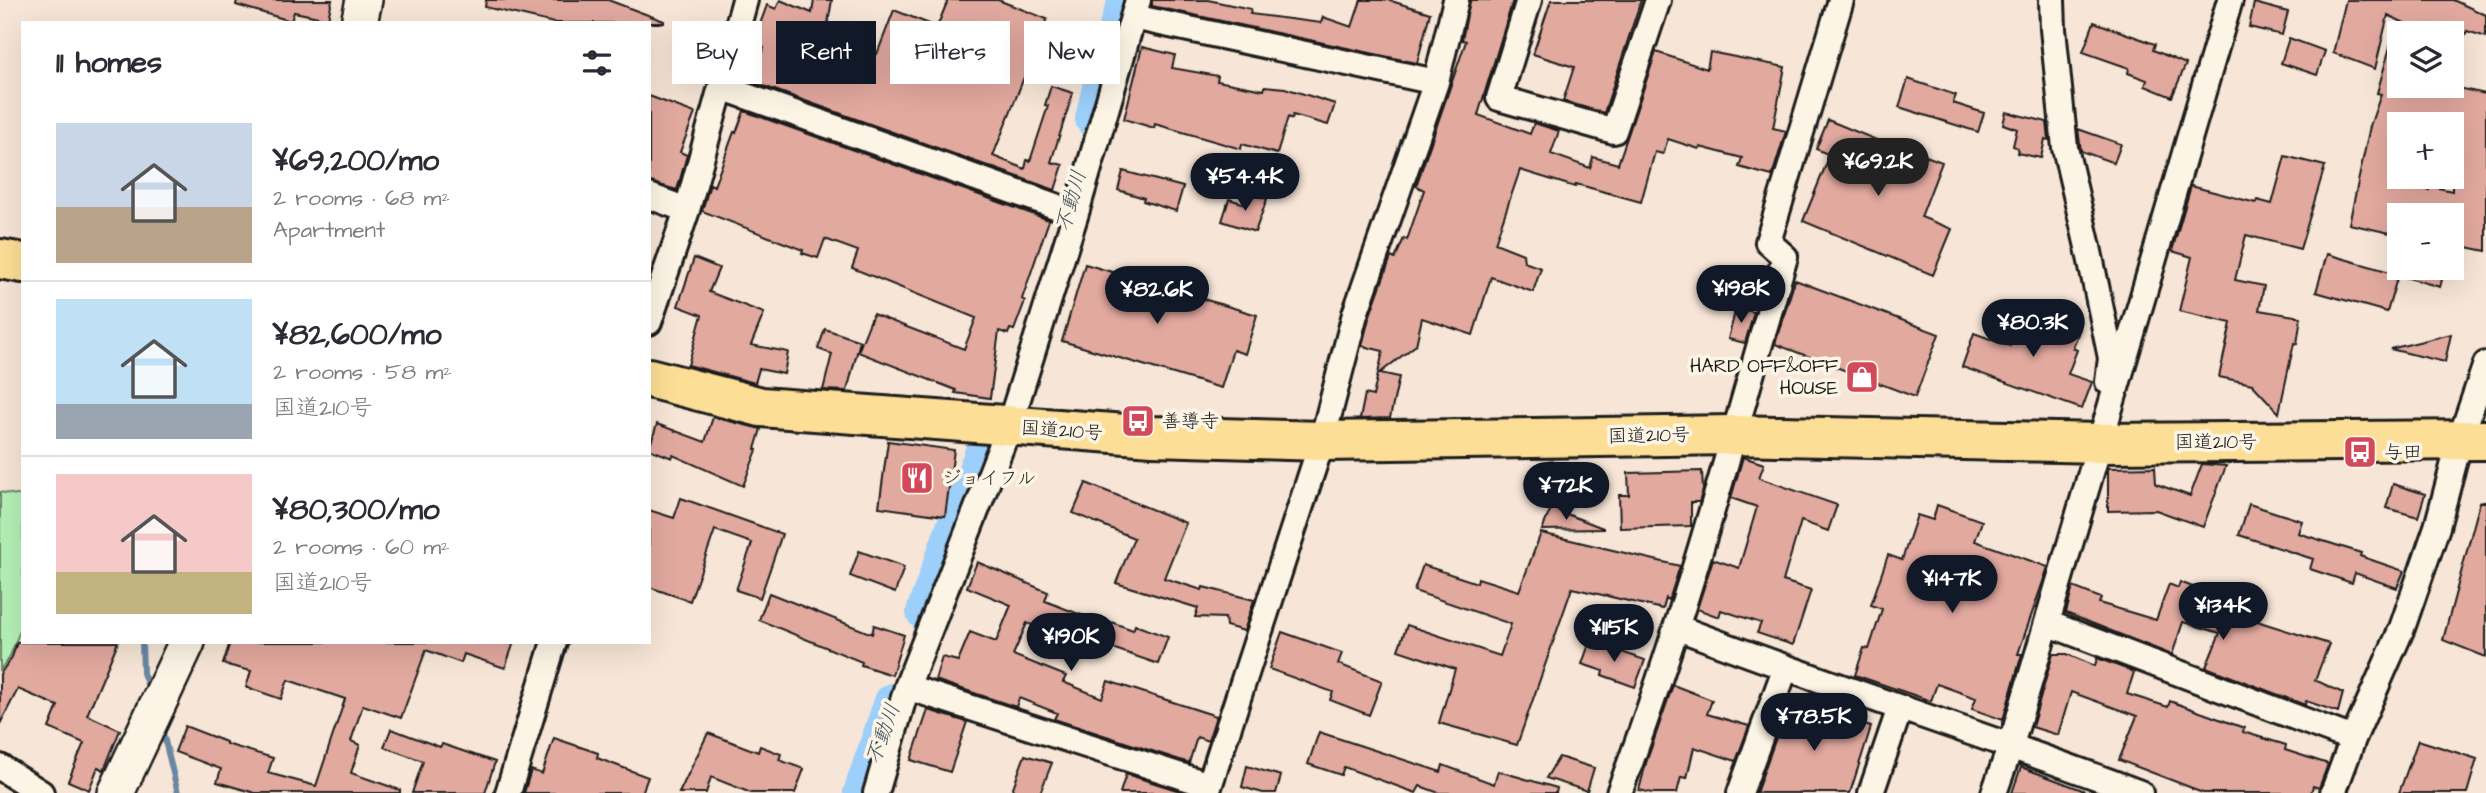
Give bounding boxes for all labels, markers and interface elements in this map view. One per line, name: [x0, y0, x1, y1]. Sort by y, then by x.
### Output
chip: Buy: [672, 21, 762, 84]
chip: Rent: [776, 21, 876, 84]
chip: Filters: [890, 21, 1010, 84]
chip: New: [1024, 21, 1120, 84]
map controls: [2387, 21, 2464, 280]
button: layers: [2387, 21, 2464, 98]
text: 11 homes: [56, 42, 162, 84]
icon: filters: [578, 44, 616, 82]
button: +: [2387, 112, 2464, 189]
pin: ¥69.2K: [1821, 138, 1935, 198]
text: ¥69,200/mo: [273, 140, 439, 182]
text: ¥69.2K: [1843, 145, 1913, 177]
icon: home: [112, 151, 196, 235]
pin: ¥54.4K: [1188, 154, 1302, 213]
text: ¥54.4K: [1206, 160, 1284, 192]
water label: 不動川: [1048, 167, 1094, 235]
text: 2 rooms · 68 m²: [273, 182, 450, 214]
button: −: [2387, 203, 2464, 280]
text: Apartment: [273, 214, 385, 246]
pin: ¥82.6K: [1100, 266, 1214, 326]
pin: ¥198K: [1692, 266, 1790, 325]
text: ¥198K: [1712, 272, 1770, 304]
text: ¥82.6K: [1121, 273, 1193, 305]
pin: ¥80.3K: [1976, 300, 2090, 359]
text: ¥80.3K: [1998, 306, 2068, 338]
text: ¥82,600/mo: [273, 314, 442, 356]
icon: home: [112, 327, 196, 411]
place label: HARD OFF&OFF HOUSE: [1690, 353, 1838, 402]
text: 2 rooms · 58 m²: [273, 356, 452, 388]
shop icon: HARD OFF&OFF HOUSE: [1843, 358, 1881, 396]
text: 国道210号: [273, 392, 373, 424]
bus stop icon: 善導寺: [1119, 402, 1157, 440]
place label: 善導寺: [1162, 408, 1219, 435]
street label: 国道210号: [1020, 415, 1104, 447]
street label: 国道210号: [1608, 422, 1690, 450]
street label: 国道210号: [2175, 429, 2257, 456]
bus stop icon: 与田: [2341, 433, 2379, 471]
place label: 与田: [2384, 439, 2422, 466]
restaurant icon: ジョイフル: [898, 459, 936, 497]
pin: ¥72K: [1525, 462, 1607, 522]
place label: ジョイフル: [942, 465, 1036, 492]
text: ¥72K: [1539, 469, 1593, 501]
text: ¥80,300/mo: [273, 489, 440, 531]
icon: home: [112, 502, 196, 586]
text: 2 rooms · 60 m²: [273, 531, 450, 563]
pin: ¥147K: [1903, 556, 2001, 615]
text: ¥147K: [1923, 562, 1981, 594]
text: 国道210号: [273, 567, 373, 599]
pin: ¥134K: [2174, 582, 2272, 642]
text: ¥134K: [2195, 589, 2251, 621]
pin: ¥115K: [1565, 604, 1663, 664]
text: ¥115K: [1590, 611, 1638, 643]
pin: ¥190K: [1022, 614, 1120, 673]
text: ¥190K: [1043, 620, 1099, 652]
pin: ¥78.5K: [1757, 694, 1871, 753]
water label: 不動川: [859, 699, 907, 769]
text: ¥78.5K: [1777, 700, 1851, 732]

